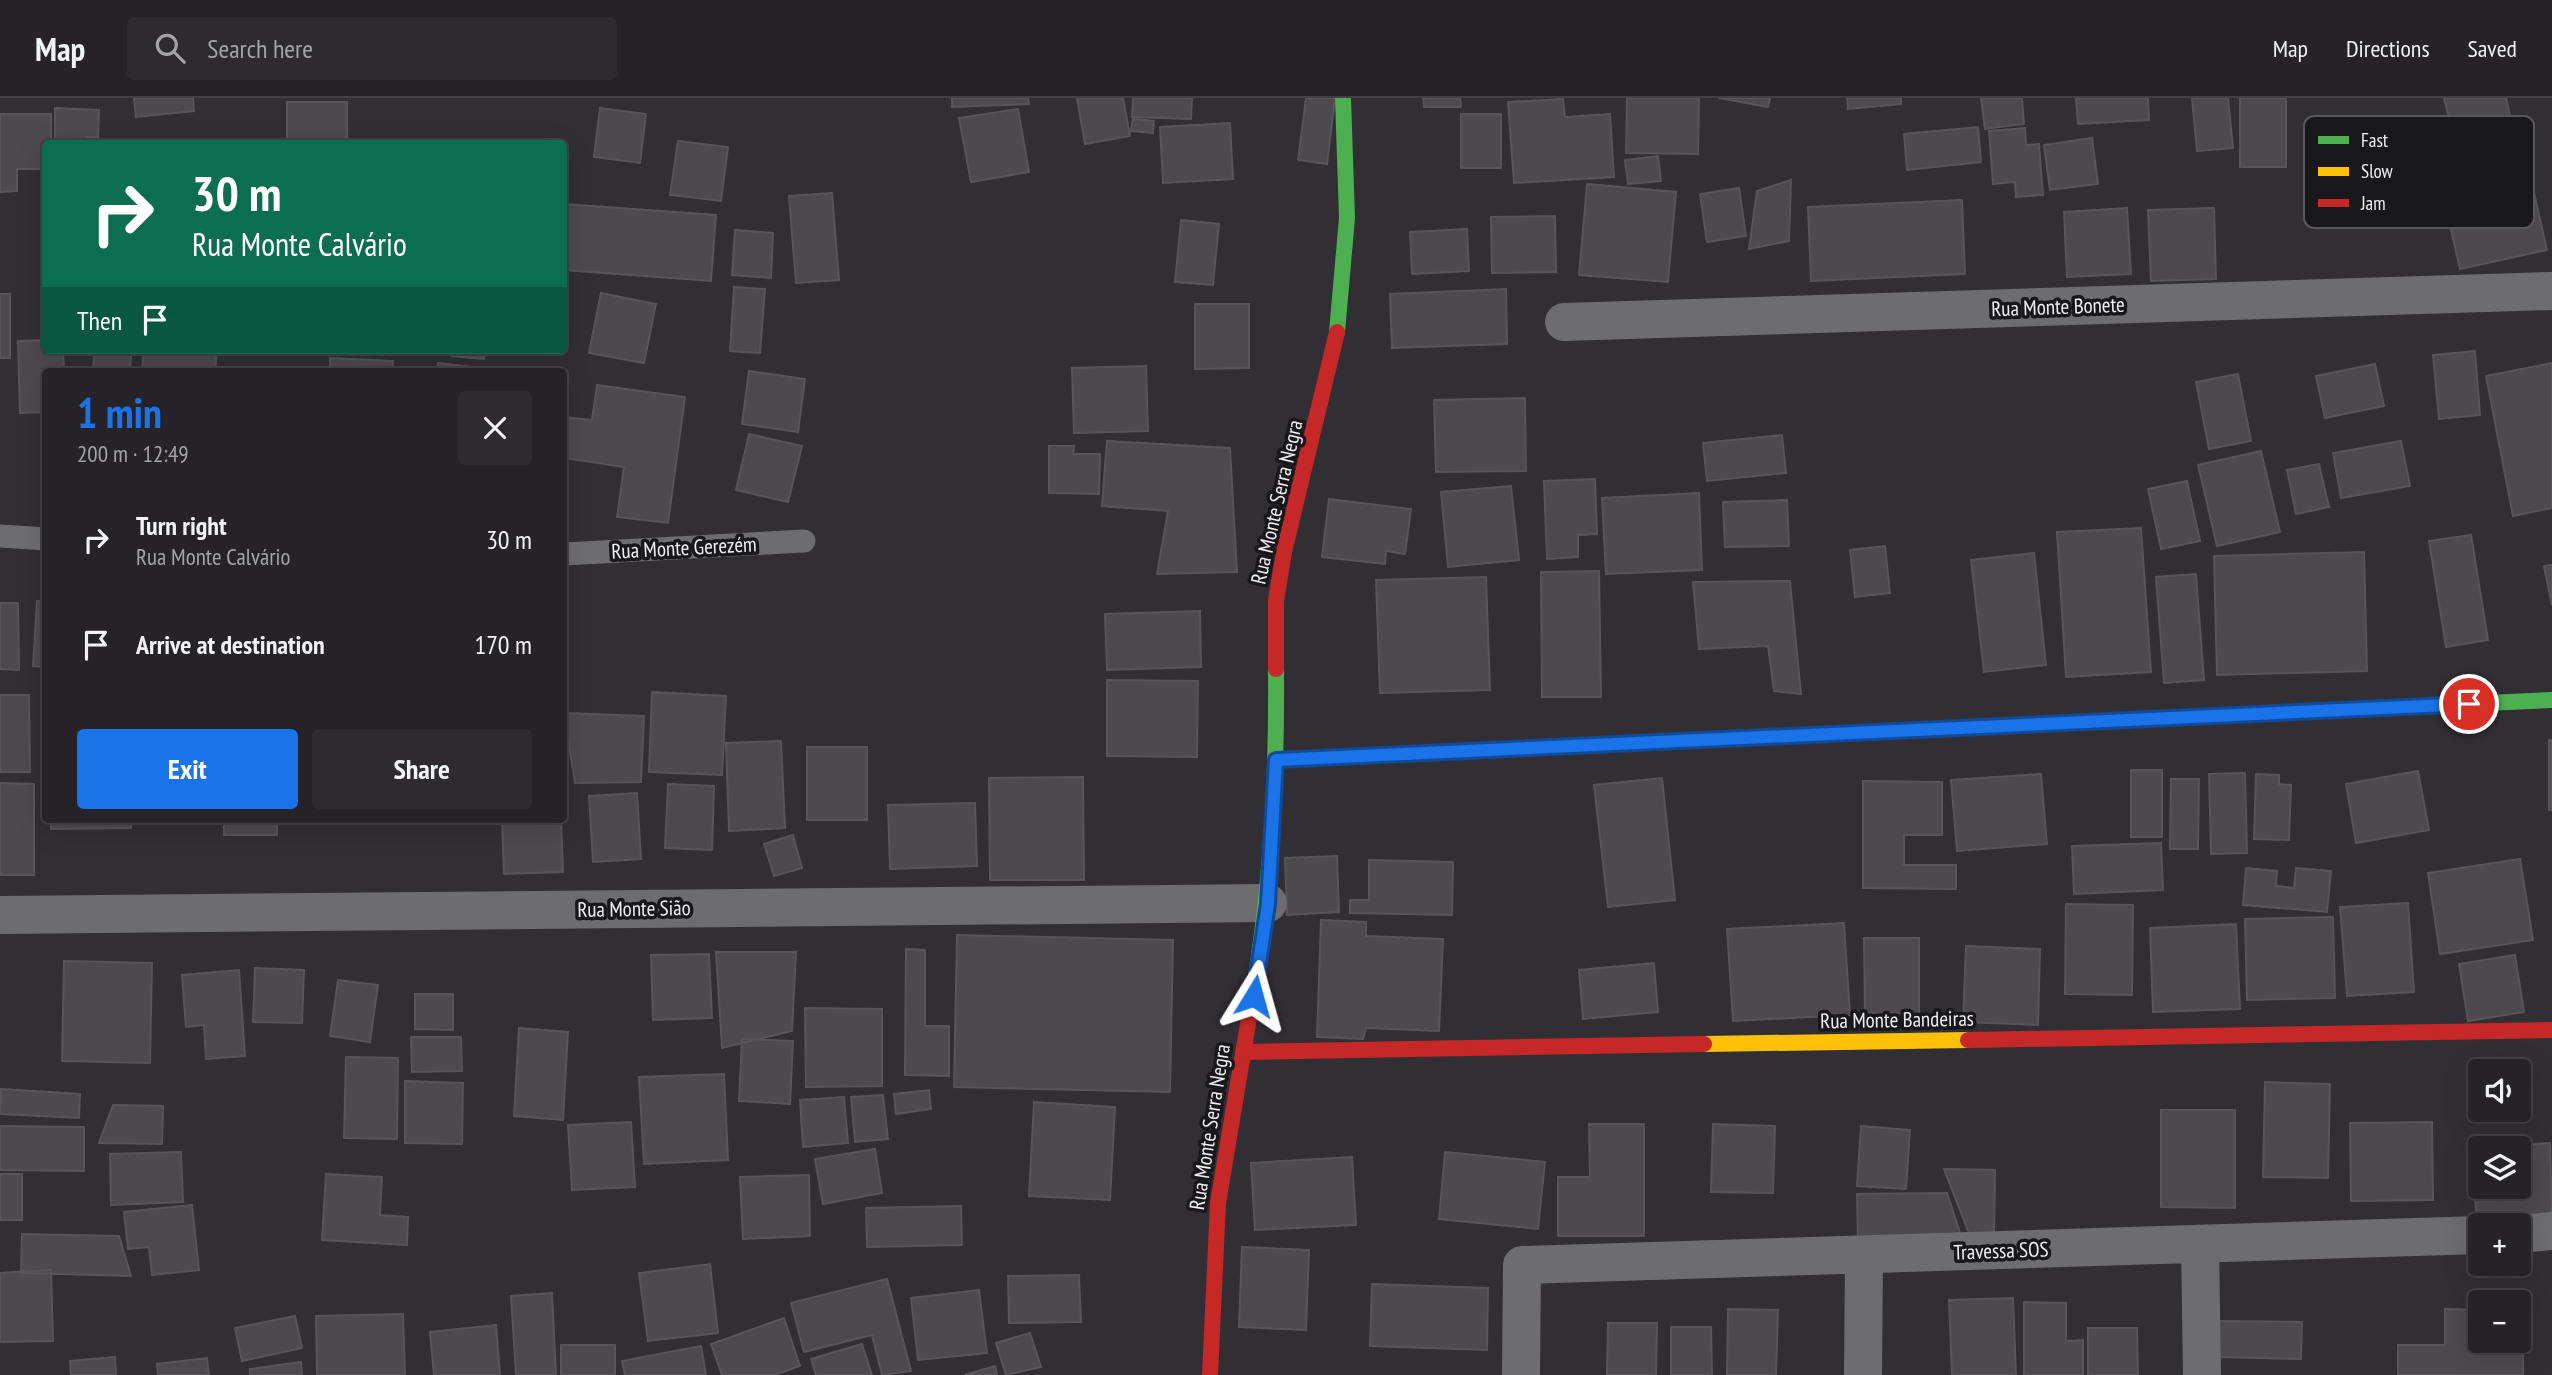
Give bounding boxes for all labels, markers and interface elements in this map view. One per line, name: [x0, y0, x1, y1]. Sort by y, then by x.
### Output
search box: [127, 17, 617, 80]
text: Map: [35, 27, 85, 70]
icon: search: [151, 29, 189, 67]
text: Search here: [207, 32, 313, 65]
text: Map: [2273, 33, 2308, 64]
text: Directions: [2346, 33, 2430, 64]
text: Saved: [2468, 33, 2517, 64]
legend: [2304, 116, 2534, 228]
text: Fast: [2361, 128, 2389, 152]
text: Slow: [2361, 159, 2394, 183]
text: 30 m: [192, 161, 281, 225]
icon: right: [77, 168, 168, 259]
text: Jam: [2360, 191, 2386, 215]
text: Rua Monte Calvário: [192, 223, 407, 265]
street label: Rua Monte Bonete: [1991, 291, 2125, 322]
icon: arrive: [136, 301, 174, 339]
text: Then: [77, 304, 122, 337]
text: 1 min: [77, 385, 162, 440]
button: close: [458, 391, 532, 465]
street label: Rua Monte Serra Negra: [1245, 417, 1309, 587]
text: 200 m · 12:49: [77, 439, 189, 468]
text: Turn right: [136, 509, 227, 542]
icon: right: [77, 521, 115, 559]
text: 30 m: [486, 523, 532, 556]
street label: Rua Monte Gerezém: [611, 530, 757, 565]
text: Rua Monte Calvário: [136, 542, 290, 571]
icon: arrive: [77, 626, 115, 664]
text: Arrive at destination: [136, 628, 325, 661]
text: 170 m: [474, 628, 532, 661]
pin: [2439, 674, 2499, 734]
icon: arrive: [2450, 685, 2488, 723]
button: Exit: [77, 729, 298, 809]
button: Share: [312, 729, 532, 809]
street label: Rua Monte Sião: [577, 894, 691, 923]
position arrow: [1217, 959, 1291, 1033]
street label: Rua Monte Bandeiras: [1820, 1005, 1974, 1034]
street label: Rua Monte Serra Negra: [1183, 1042, 1236, 1212]
map controls: [2468, 1059, 2531, 1353]
button: sound: [2468, 1059, 2531, 1122]
button: layers: [2468, 1136, 2531, 1199]
button: +: [2468, 1213, 2531, 1276]
street label: Travessa SOS: [1953, 1235, 2049, 1266]
button: −: [2468, 1290, 2531, 1353]

